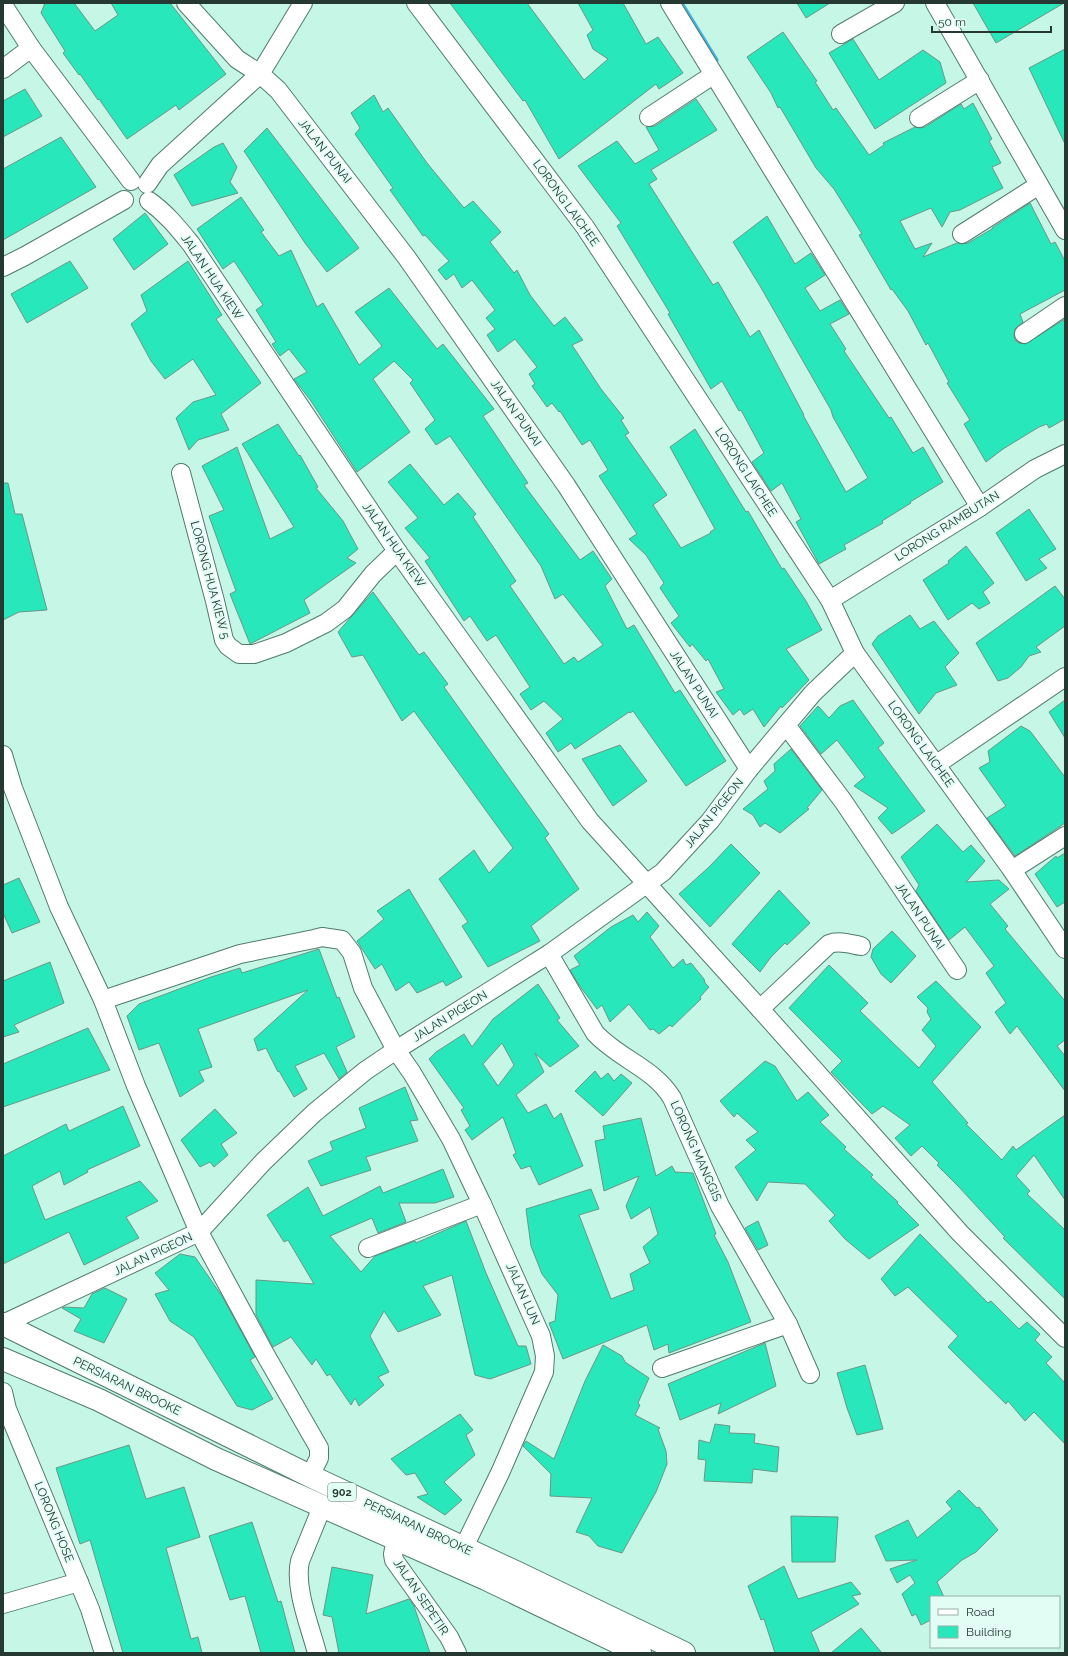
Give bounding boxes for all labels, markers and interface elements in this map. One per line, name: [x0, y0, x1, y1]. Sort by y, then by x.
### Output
scale bar: [932, 8, 1051, 34]
text: 50 m: [938, 15, 966, 29]
street label: JALAN PUNAI: [295, 116, 355, 186]
street label: LORONG LAICHEE: [530, 157, 602, 249]
street label: JALAN HUA KIEW: [178, 232, 246, 323]
street label: JALAN PUNAI: [488, 377, 544, 449]
street label: LORONG LAICHEE: [712, 425, 780, 519]
street label: LORONG RAMBUTAN: [892, 488, 1002, 564]
street label: JALAN HUA KIEW: [360, 500, 429, 590]
street label: LORONG HUA KIEW 5: [188, 519, 233, 641]
street label: JALAN PUNAI: [667, 647, 721, 721]
street label: LORONG LAICHEE: [885, 698, 957, 790]
street label: JALAN PIGEON: [682, 775, 746, 851]
street label: JALAN PUNAI: [892, 880, 948, 952]
street label: JALAN PIGEON: [410, 987, 490, 1045]
street label: LORONG MANGGIS: [667, 1098, 725, 1204]
street label: JALAN PIGEON: [111, 1230, 195, 1278]
street label: JALAN LUN: [503, 1261, 543, 1327]
street label: PERSIARAN BROOKE: [71, 1354, 183, 1418]
street label: LORONG HOSE: [31, 1480, 77, 1564]
road number: 902: [328, 1483, 356, 1501]
street label: PERSIARAN BROOKE: [362, 1496, 474, 1558]
street label: JALAN SEPETIR: [390, 1556, 452, 1638]
legend: [930, 1596, 1060, 1648]
text: Road: [966, 1605, 995, 1619]
text: Building: [966, 1625, 1012, 1639]

